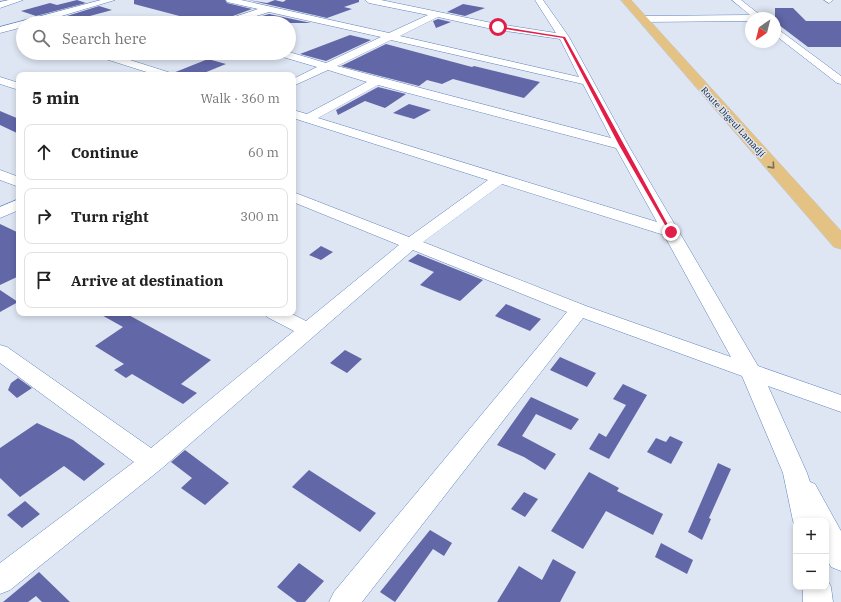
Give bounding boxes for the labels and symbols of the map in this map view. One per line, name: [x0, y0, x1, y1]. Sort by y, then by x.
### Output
north arrow: [745, 12, 781, 48]
route start: [489, 18, 507, 36]
street label: Route Digeul Lamadji: [699, 84, 768, 159]
one-way arrow: [768, 161, 775, 169]
route end: [662, 223, 680, 241]

